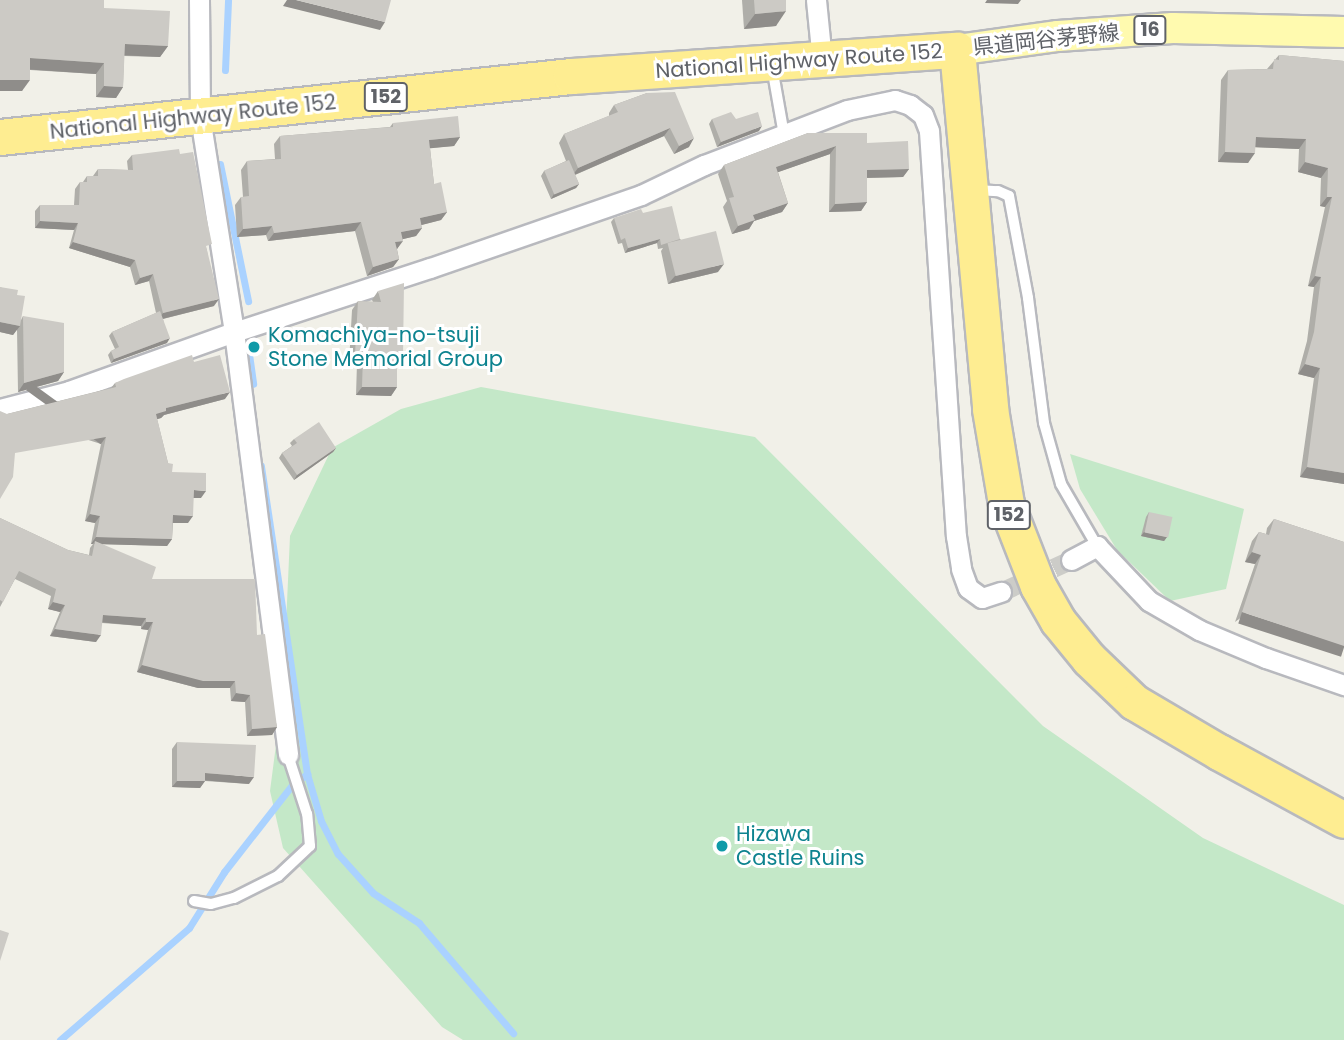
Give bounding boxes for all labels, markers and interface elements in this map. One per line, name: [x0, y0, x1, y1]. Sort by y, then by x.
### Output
road number: 16: [1132, 14, 1168, 46]
street label: 県道岡谷茅野線: [972, 20, 1120, 60]
street label: National Highway Route 152: [655, 38, 943, 84]
road number: 152: [363, 82, 409, 113]
street label: National Highway Route 152: [49, 89, 337, 145]
place label: Komachiya-no-tsuji Stone Memorial Group: [268, 322, 503, 372]
marker: Komachiya-no-tsuji Stone Memorial Group: [246, 339, 262, 355]
road number: 152: [986, 500, 1032, 530]
place label: Hizawa Castle Ruins: [736, 821, 865, 871]
marker: Hizawa Castle Ruins: [714, 838, 730, 854]

